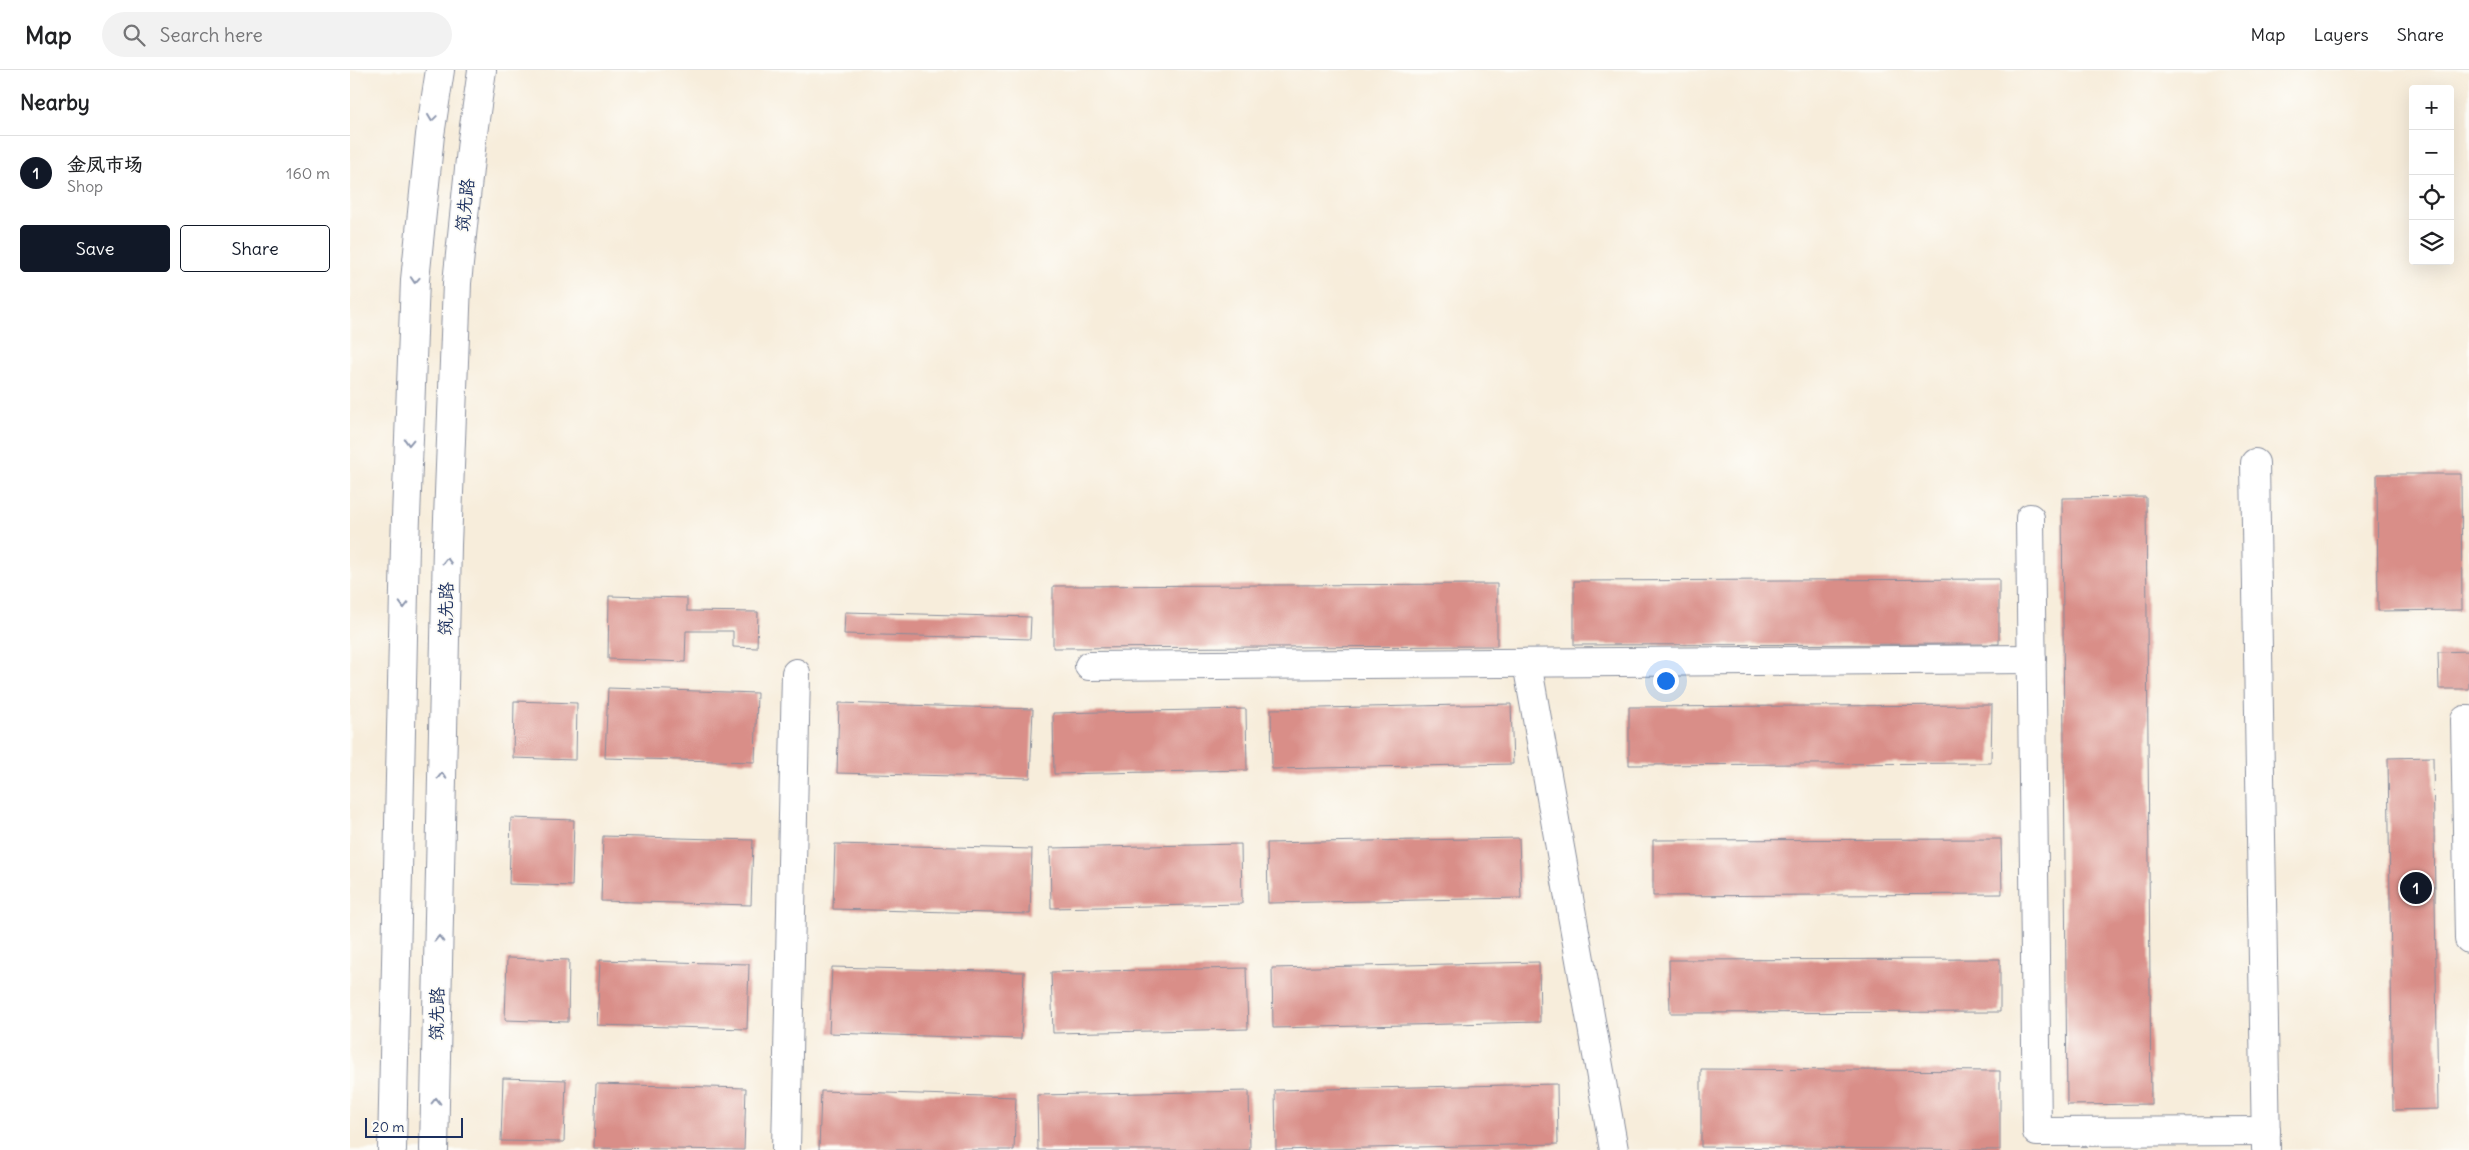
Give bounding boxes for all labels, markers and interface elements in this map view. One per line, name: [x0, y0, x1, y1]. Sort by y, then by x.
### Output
search box: [102, 12, 452, 57]
text: Map: [25, 20, 72, 50]
icon: search: [120, 21, 148, 49]
text: Search here: [160, 23, 263, 47]
text: Map: [2250, 23, 2285, 46]
text: Layers: [2313, 23, 2369, 46]
text: Share: [2397, 23, 2444, 46]
map controls: [2409, 85, 2454, 265]
button: +: [2409, 85, 2454, 130]
text: Nearby: [20, 89, 90, 116]
one-way arrow: [428, 114, 438, 123]
button: −: [2409, 130, 2454, 175]
text: 金凤市场: [67, 152, 143, 176]
text: 1: [33, 163, 39, 183]
text: 160 m: [286, 163, 330, 183]
button: locate: [2409, 175, 2454, 220]
text: Shop: [67, 176, 103, 196]
street label: 筑先路: [450, 177, 479, 233]
button: layers: [2409, 220, 2454, 265]
button: Save: [20, 225, 170, 272]
button: Share: [180, 225, 330, 272]
one-way arrow: [410, 276, 421, 284]
one-way arrow: [404, 438, 414, 446]
one-way arrow: [442, 557, 452, 565]
street label: 筑先路: [434, 582, 457, 636]
one-way arrow: [399, 601, 409, 609]
your location: [1653, 668, 1679, 694]
one-way arrow: [437, 772, 448, 780]
pin: 1: [2400, 869, 2432, 907]
one-way arrow: [434, 935, 444, 942]
street label: 筑先路: [425, 987, 448, 1041]
one-way arrow: [430, 1097, 441, 1105]
scale bar: [365, 1115, 462, 1138]
text: 20 m: [372, 1118, 405, 1136]

